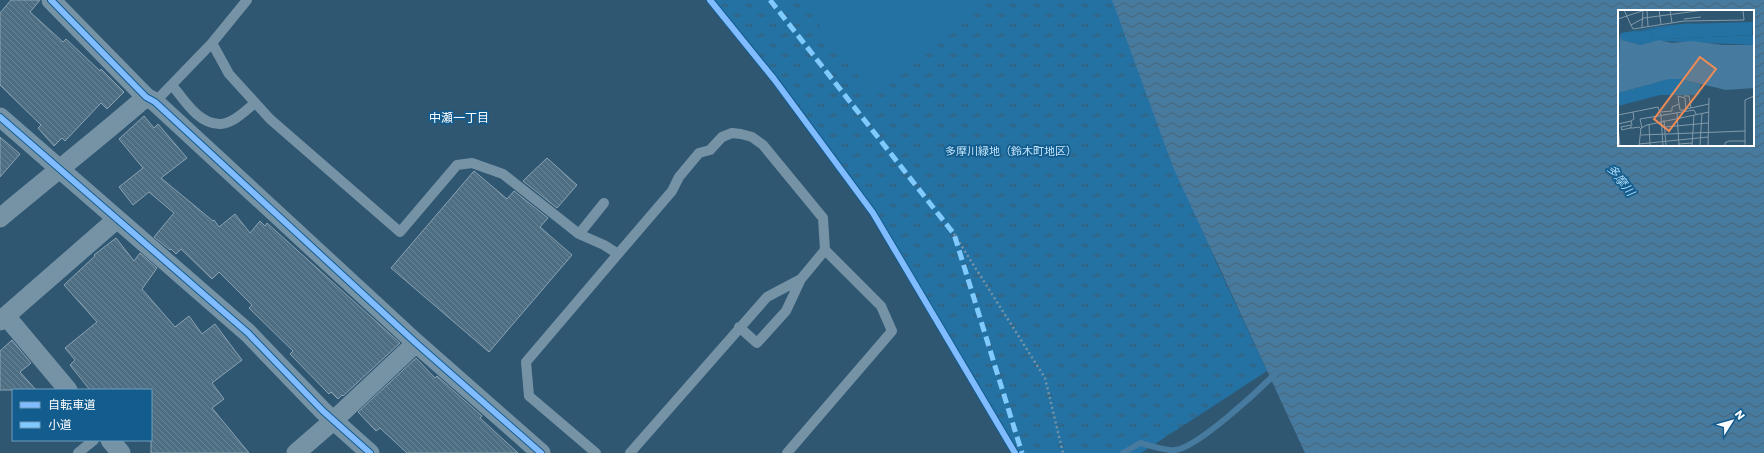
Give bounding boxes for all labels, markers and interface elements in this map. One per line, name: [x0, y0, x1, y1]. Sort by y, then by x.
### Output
inset map: [1618, 10, 1754, 146]
district label: 中瀬一丁目: [429, 109, 489, 126]
park label: 多摩川緑地（鈴木町地区）: [945, 143, 1077, 159]
water label: 多摩川: [1603, 161, 1640, 201]
legend: [12, 389, 152, 441]
text: 自転車道: [48, 396, 96, 413]
north arrow: [1712, 401, 1752, 441]
text: N: [1731, 407, 1749, 423]
text: 小道: [48, 416, 72, 433]

